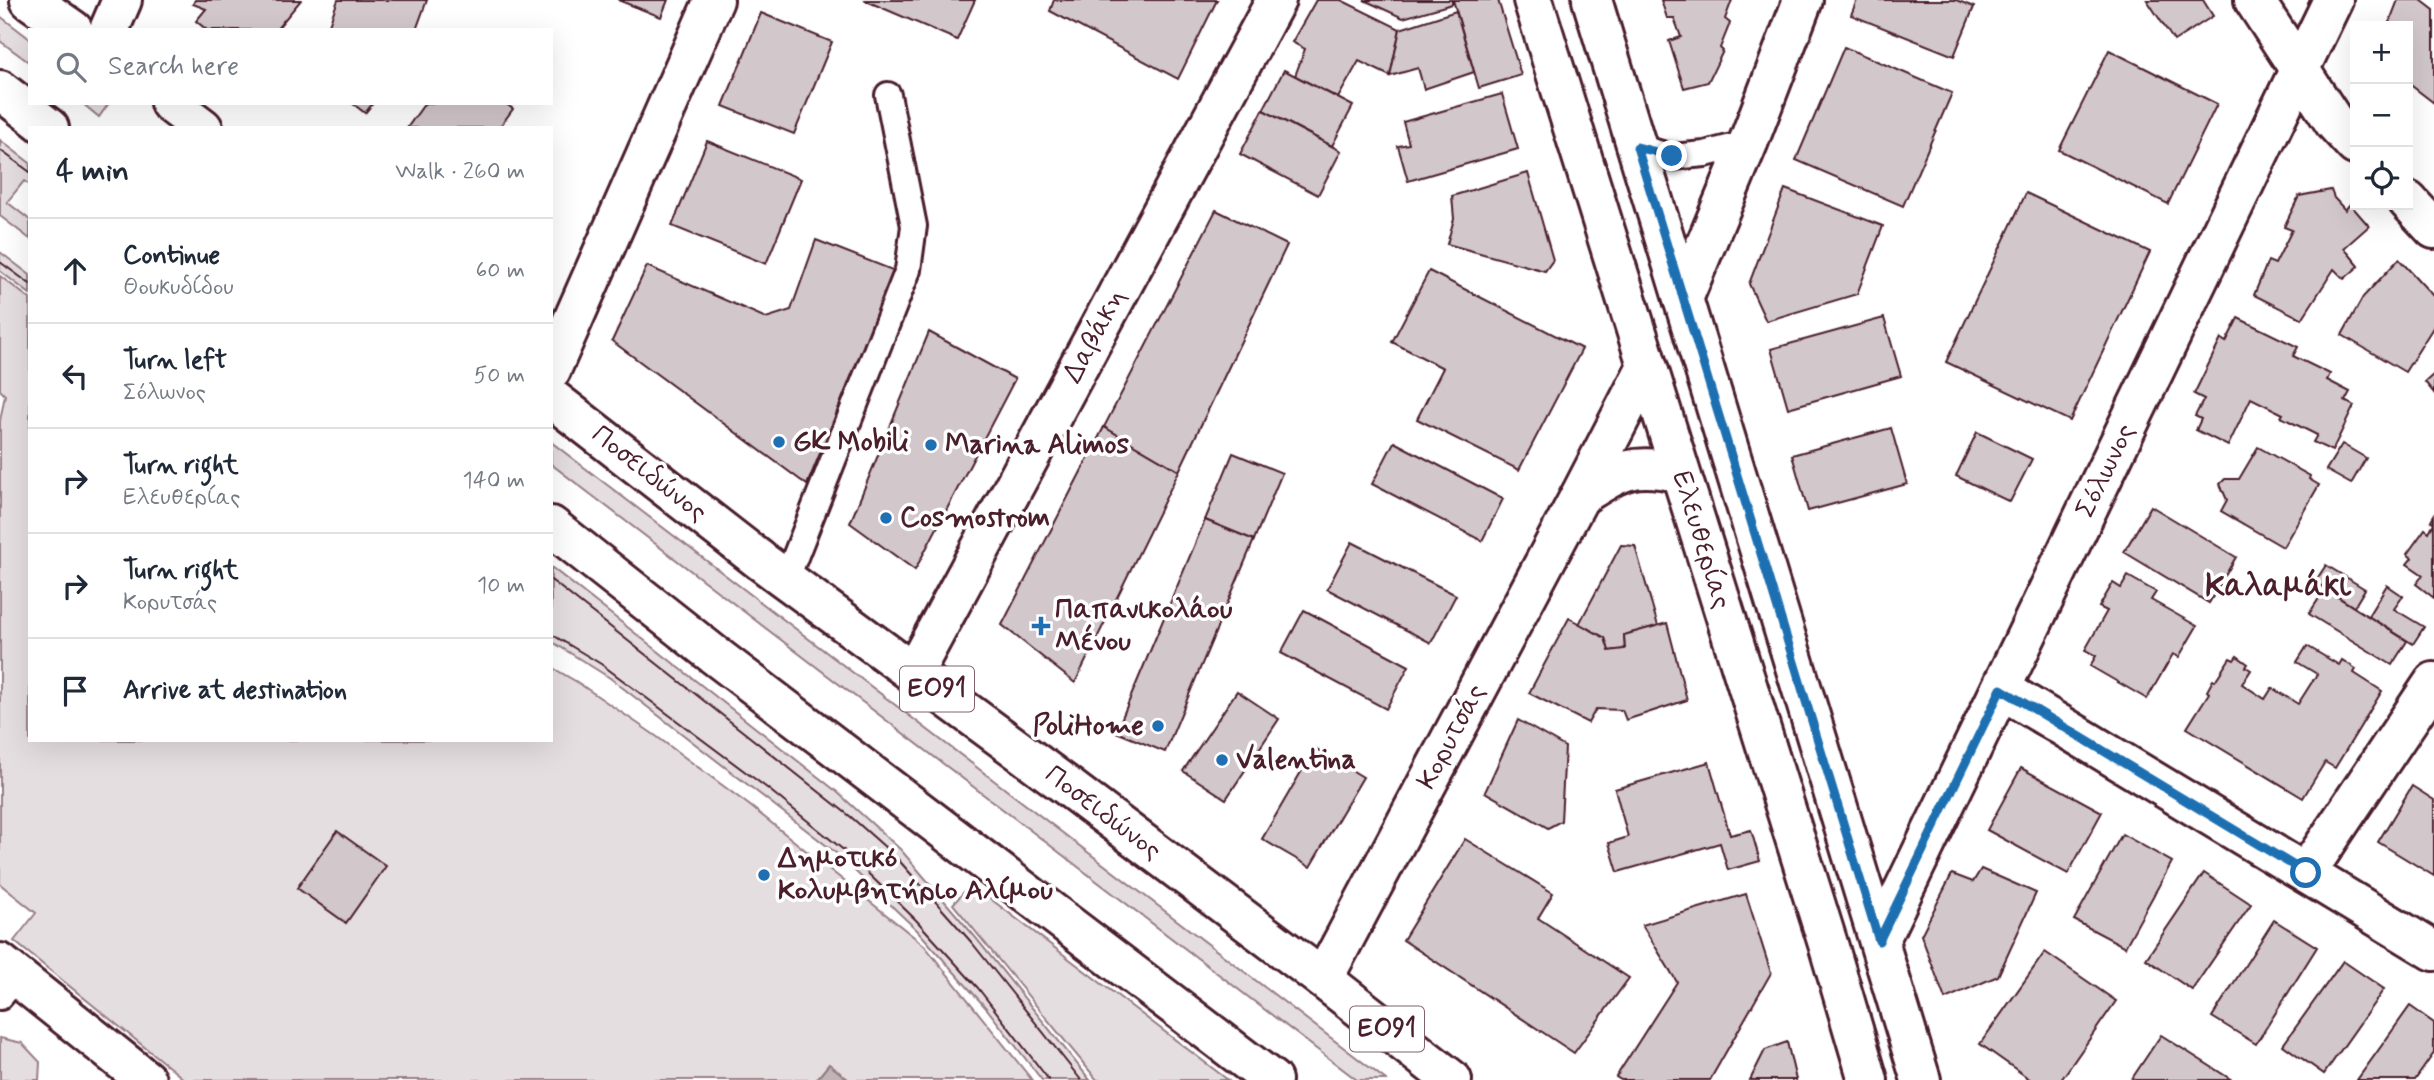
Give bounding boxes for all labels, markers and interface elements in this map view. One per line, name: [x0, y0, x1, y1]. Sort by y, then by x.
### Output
map controls: [2350, 21, 2413, 210]
button: +: [2350, 21, 2413, 84]
search box: [28, 28, 553, 105]
icon: search: [52, 48, 90, 86]
text: Search here: [108, 50, 239, 84]
button: −: [2350, 84, 2413, 147]
route end: [1656, 140, 1687, 171]
button: locate: [2350, 147, 2413, 210]
text: 4 min: [56, 152, 129, 191]
text: Walk · 260 m: [395, 157, 525, 187]
text: Continue: [123, 239, 220, 273]
icon: ahead: [56, 252, 94, 290]
text: 60 m: [476, 256, 525, 286]
text: Θουκυδίδου: [123, 273, 234, 303]
street label: Δαβάκη: [1055, 282, 1135, 390]
text: Turn left: [123, 344, 227, 378]
icon: left: [56, 357, 94, 395]
text: 50 m: [474, 361, 525, 391]
text: Σόλωνος: [123, 378, 206, 408]
street label: Ποσειδώνος: [583, 417, 715, 531]
street label: Σόλωνος: [2067, 418, 2145, 524]
place label: GK Mobili: [793, 424, 909, 461]
place label: Marina Alimos: [945, 427, 1129, 464]
marker: GK Mobili: [771, 434, 787, 450]
marker: Marina Alimos: [923, 437, 939, 453]
text: Turn right: [123, 449, 239, 483]
icon: right: [56, 462, 94, 500]
text: 140 m: [462, 466, 525, 496]
street label: Ελευθερίας: [1662, 466, 1740, 614]
text: Ελευθερίας: [123, 483, 240, 513]
place label: Cosmostrom: [900, 500, 1050, 537]
marker: Cosmostrom: [878, 510, 894, 526]
text: Turn right: [123, 554, 239, 588]
district label: Καλαμάκι: [2205, 566, 2352, 608]
icon: right: [56, 567, 94, 605]
text: 10 m: [477, 571, 525, 601]
text: Κορυτσάς: [123, 588, 217, 618]
place label: Παπανικολάου Μένου: [1055, 592, 1233, 661]
marker: Παπανικολάου Μένου: [1033, 618, 1049, 634]
road number: ΕΟ91: [900, 666, 974, 712]
icon: arrive: [56, 672, 94, 710]
text: Arrive at destination: [123, 674, 347, 708]
street label: Κορυτσάς: [1409, 678, 1495, 796]
place label: PoliHome: [1033, 708, 1144, 745]
marker: PoliHome: [1150, 718, 1166, 734]
place label: Valentina: [1236, 742, 1356, 779]
marker: Valentina: [1214, 752, 1230, 768]
street label: Ποσειδώνος: [1037, 757, 1169, 869]
place label: Δημοτικό Κολυμβητήριο Αλίμου: [777, 841, 1053, 910]
route start: [2290, 857, 2321, 888]
marker: Δημοτικό Κολυμβητήριο Αλίμου: [756, 867, 772, 883]
road number: ΕΟ91: [1350, 1006, 1424, 1052]

